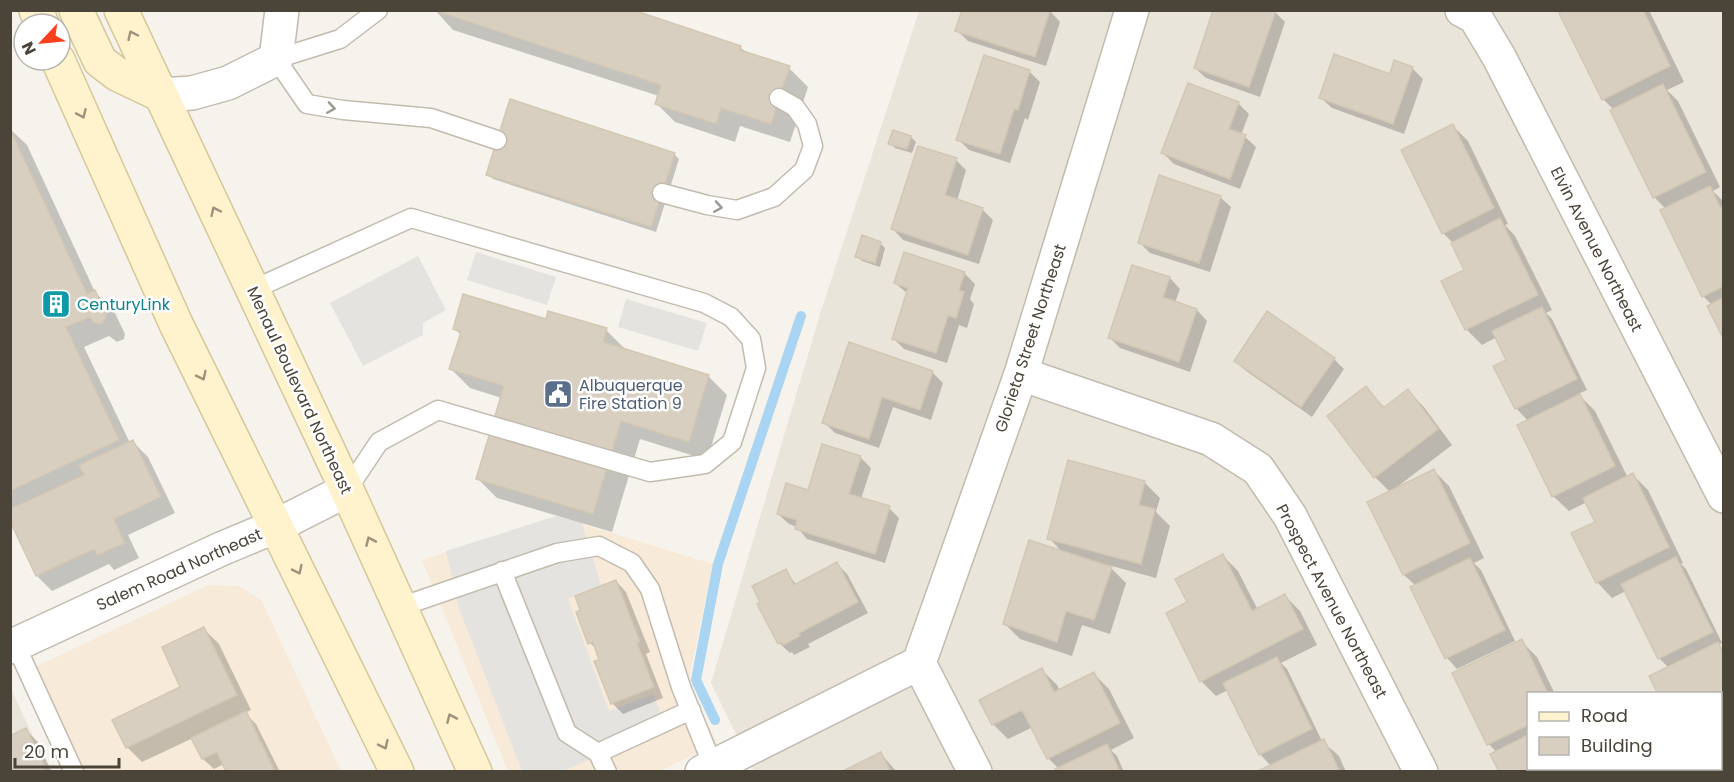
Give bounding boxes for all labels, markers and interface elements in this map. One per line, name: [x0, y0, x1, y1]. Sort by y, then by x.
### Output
north arrow: [12, 12, 72, 72]
one-way arrow: [128, 30, 140, 41]
text: N: [16, 38, 42, 59]
one-way arrow: [327, 102, 336, 114]
one-way arrow: [75, 107, 87, 118]
street label: Elvin Avenue Northeast: [1545, 163, 1648, 336]
one-way arrow: [713, 200, 723, 213]
one-way arrow: [210, 207, 222, 218]
street label: Glorieta Street Northeast: [989, 241, 1072, 435]
street label: Menaul Boulevard Northeast: [241, 283, 358, 498]
building icon: CenturyLink: [40, 288, 72, 320]
place label: CenturyLink: [77, 293, 171, 316]
one-way arrow: [194, 370, 206, 381]
place label: Albuquerque Fire Station 9: [579, 374, 683, 415]
public building icon: Albuquerque Fire Station 9: [542, 378, 574, 410]
street label: Prospect Avenue Northeast: [1270, 500, 1393, 703]
street label: Salem Road Northeast: [93, 522, 266, 616]
one-way arrow: [366, 536, 378, 547]
one-way arrow: [290, 563, 302, 574]
legend: [1527, 692, 1722, 770]
text: Road: [1581, 703, 1628, 728]
one-way arrow: [446, 714, 458, 725]
scale bar: [15, 731, 118, 769]
text: Building: [1581, 733, 1653, 758]
one-way arrow: [376, 738, 388, 749]
text: 20 m: [24, 739, 69, 764]

